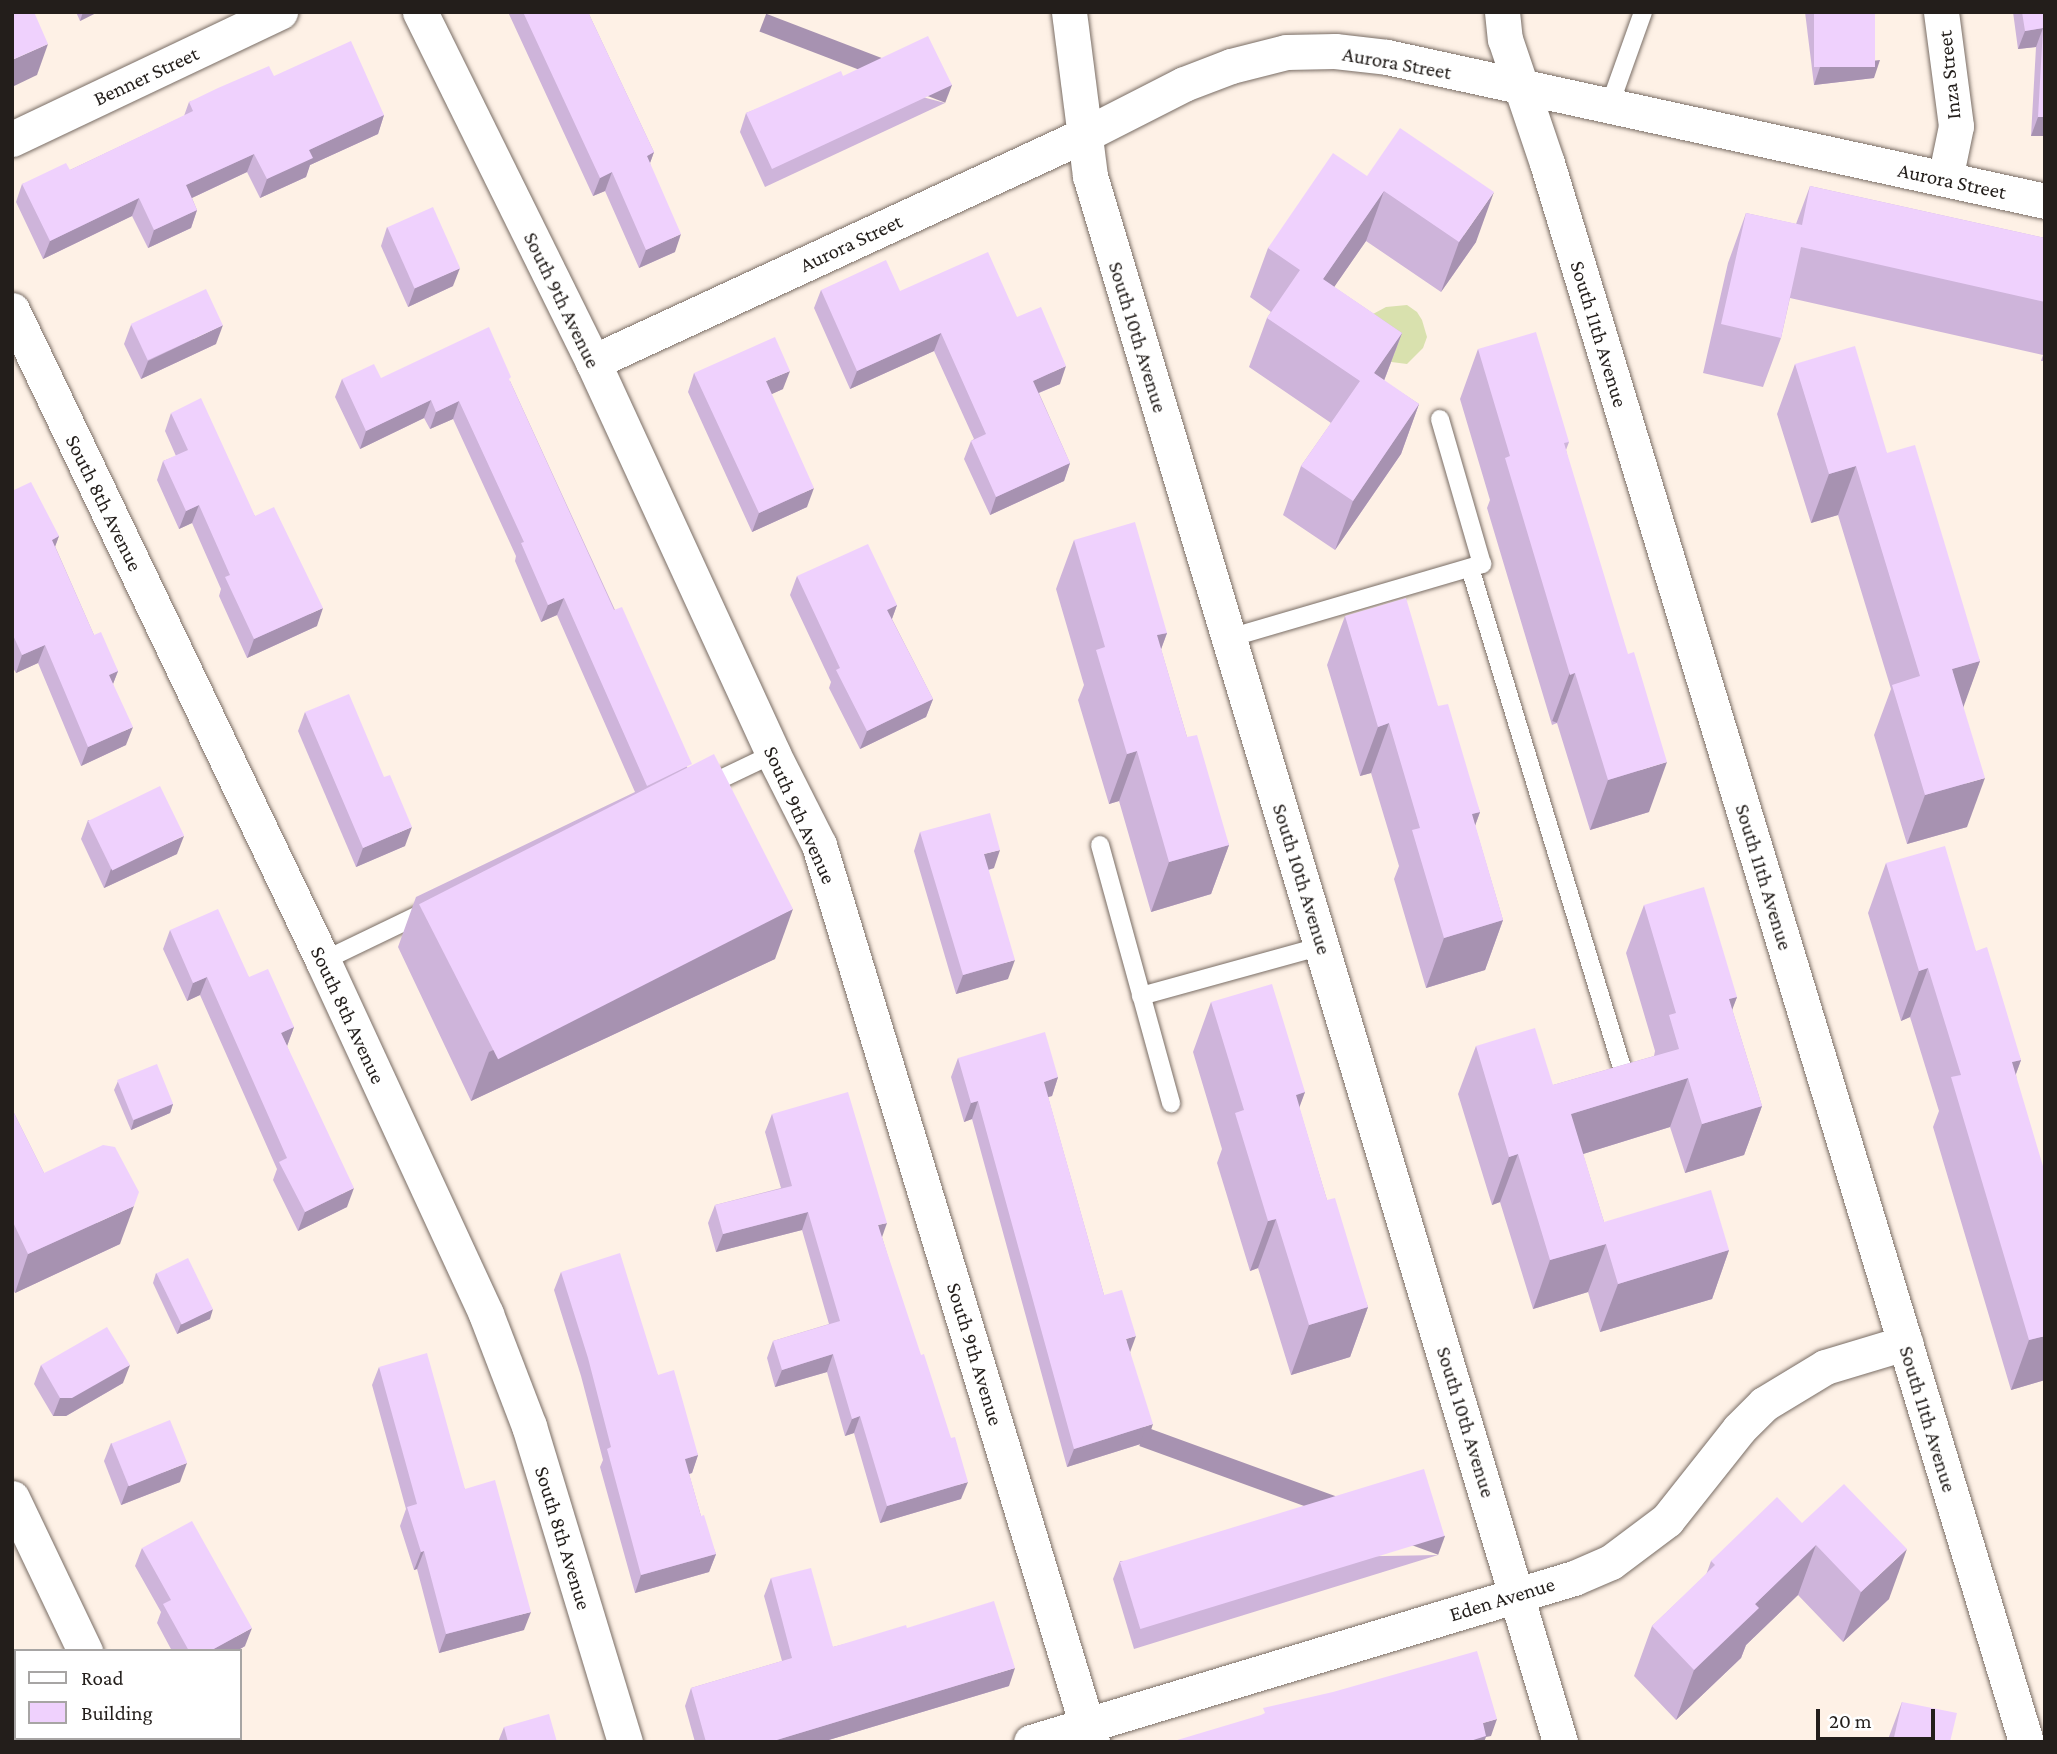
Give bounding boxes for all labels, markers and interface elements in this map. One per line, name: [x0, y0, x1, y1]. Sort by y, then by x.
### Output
street label: Inza Street: [1932, 29, 1966, 121]
street label: Benner Street: [89, 41, 203, 111]
street label: Aurora Street: [1341, 41, 1453, 85]
street label: Aurora Street: [1895, 157, 2009, 205]
street label: Aurora Street: [796, 208, 906, 278]
street label: South 9th Avenue: [518, 228, 606, 372]
street label: South 11th Avenue: [1565, 258, 1633, 410]
street label: South 10th Avenue: [1103, 259, 1173, 415]
street label: South 8th Avenue: [60, 431, 148, 575]
street label: South 9th Avenue: [758, 742, 842, 888]
street label: South 10th Avenue: [1267, 801, 1337, 957]
street label: South 11th Avenue: [1730, 801, 1798, 953]
street label: South 8th Avenue: [305, 942, 391, 1088]
street label: South 9th Avenue: [941, 1279, 1009, 1429]
street label: South 11th Avenue: [1894, 1343, 1962, 1495]
street label: South 10th Avenue: [1431, 1344, 1501, 1500]
street label: South 8th Avenue: [529, 1463, 597, 1613]
street label: Eden Avenue: [1446, 1571, 1558, 1627]
legend: [14, 1649, 242, 1740]
text: Road: [81, 1666, 124, 1690]
scale bar: [1819, 1694, 1938, 1738]
text: Building: [81, 1701, 153, 1725]
text: 20 m: [1829, 1709, 1872, 1733]

